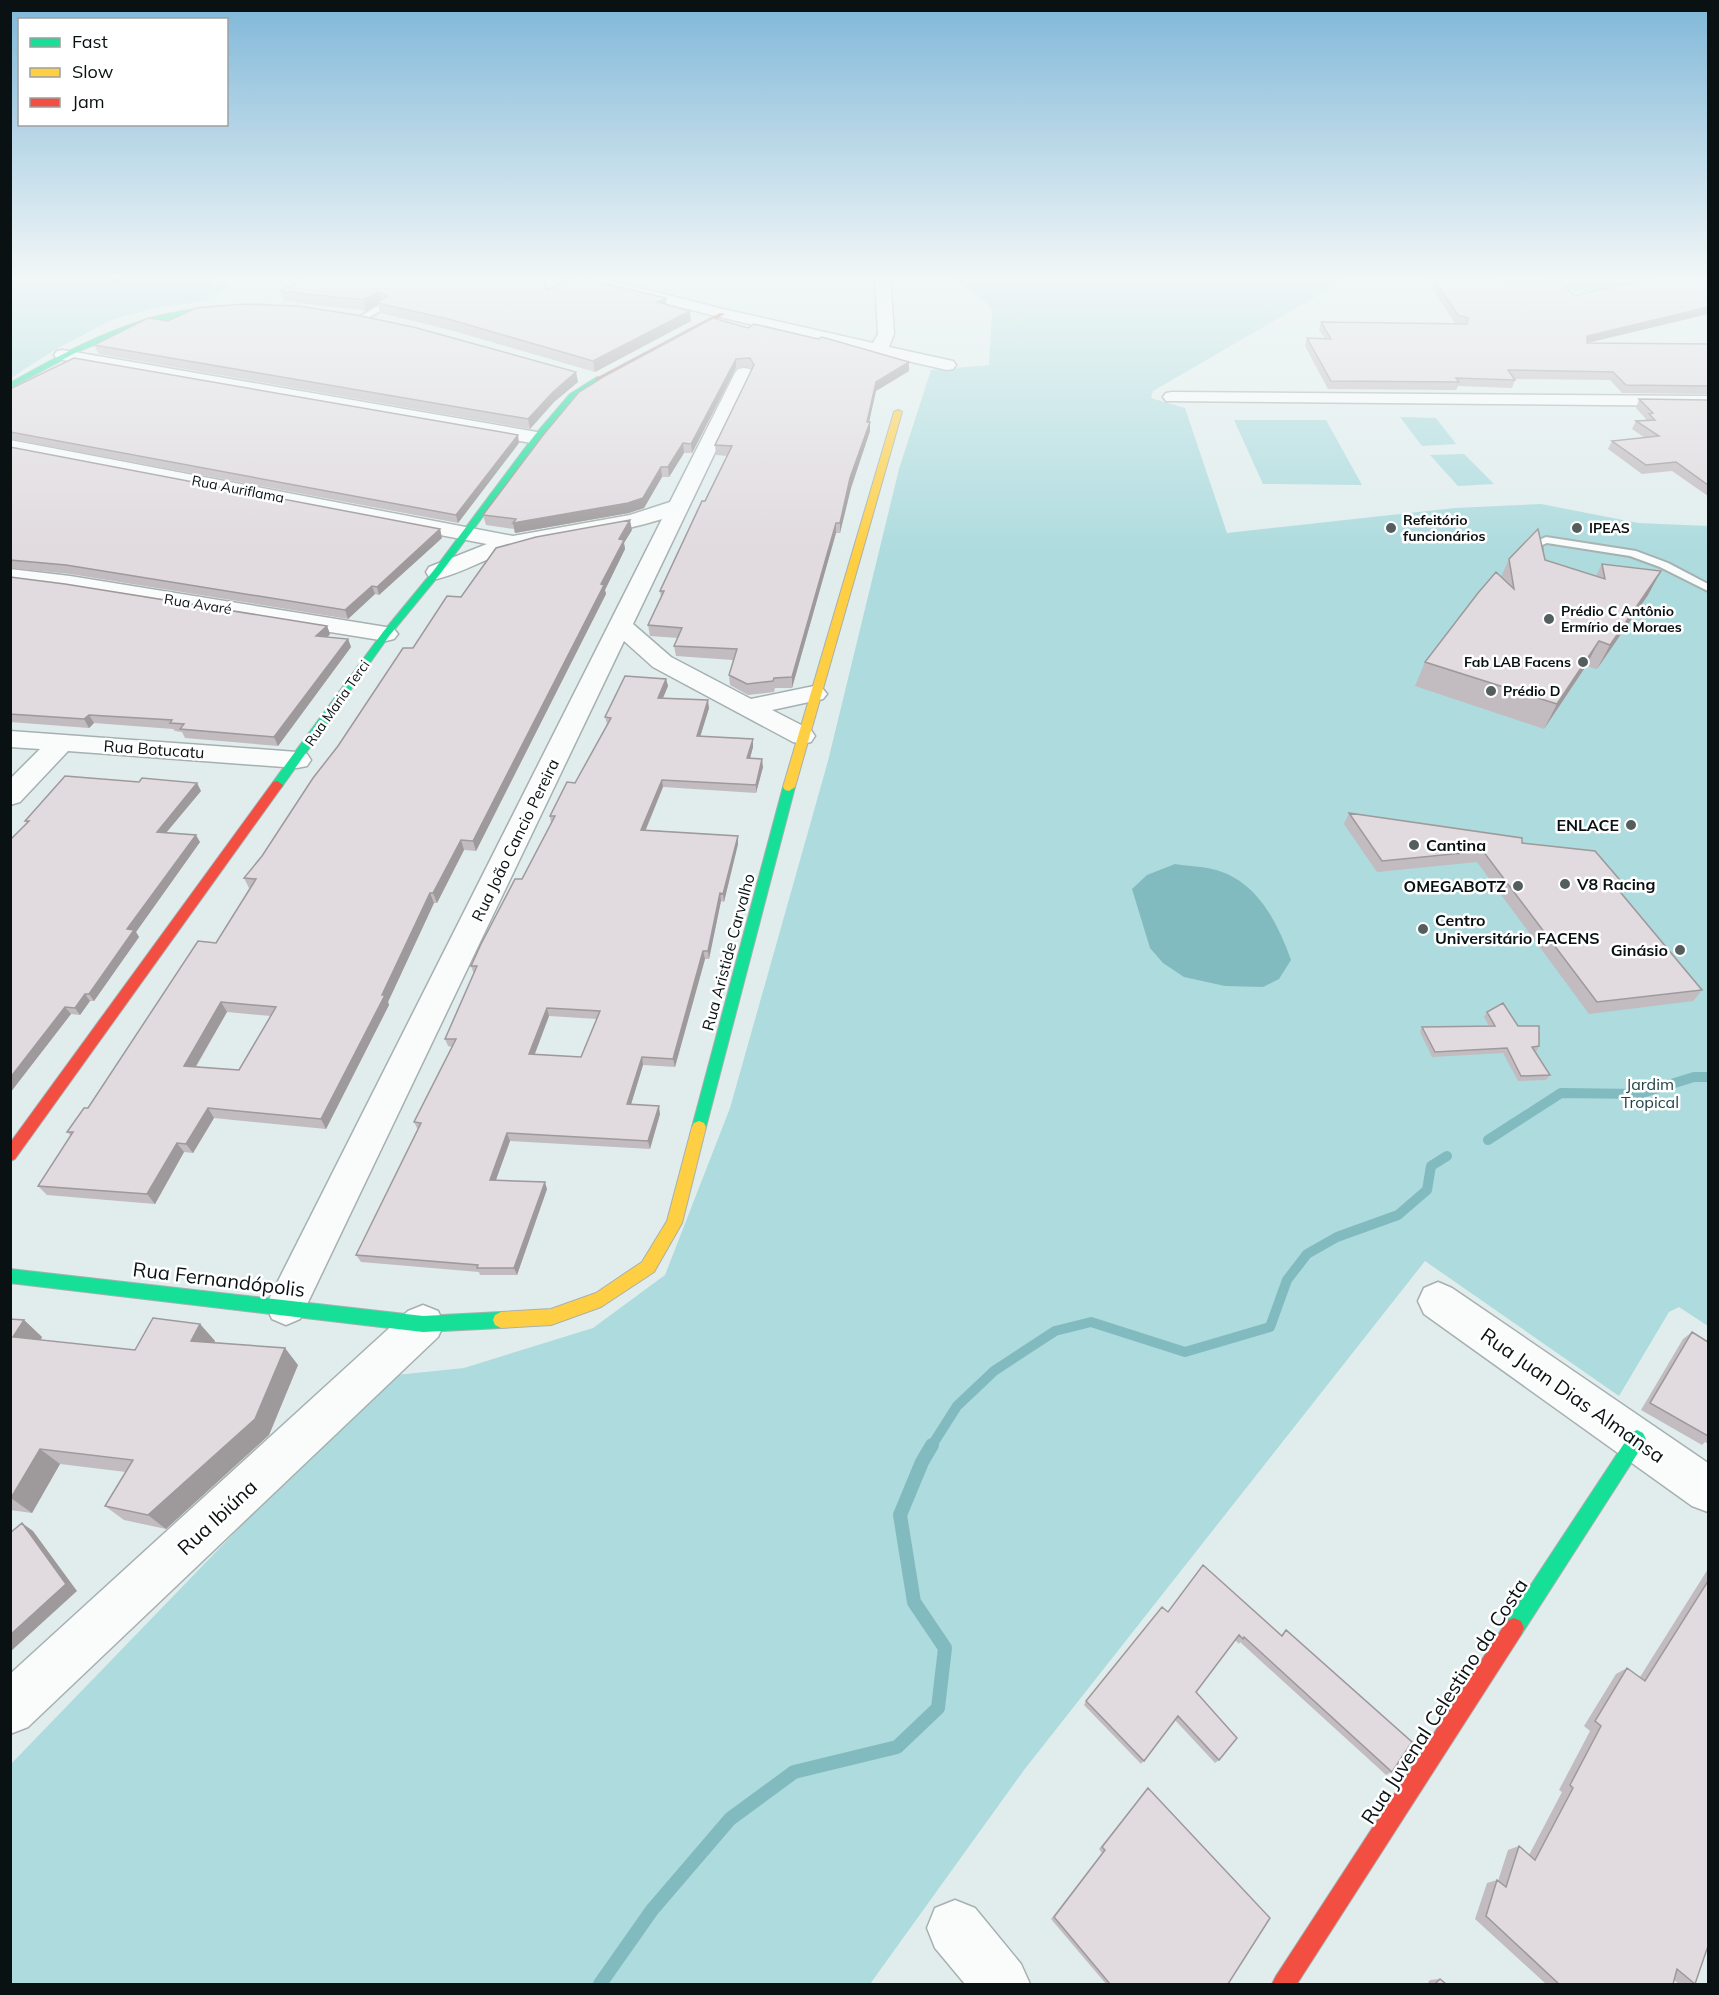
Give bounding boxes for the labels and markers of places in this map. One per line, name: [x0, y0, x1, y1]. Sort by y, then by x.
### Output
place label: Refeitório funcionários: [1403, 511, 1486, 545]
place label: IPEAS: [1589, 519, 1630, 537]
marker: Refeitório funcionários: [1384, 521, 1398, 535]
marker: IPEAS: [1570, 521, 1584, 535]
place label: Prédio C Antônio Ermírio de Moraes: [1561, 602, 1682, 636]
marker: Prédio C Antônio Ermírio de Moraes: [1542, 612, 1556, 626]
place label: Fab LAB Facens: [1464, 653, 1571, 671]
marker: Fab LAB Facens: [1576, 655, 1590, 669]
place label: Prédio D: [1503, 682, 1560, 700]
marker: Prédio D: [1484, 684, 1498, 698]
place label: ENLACE: [1556, 815, 1619, 835]
marker: ENLACE: [1624, 818, 1638, 832]
place label: Cantina: [1426, 835, 1486, 855]
marker: Cantina: [1407, 838, 1421, 852]
place label: V8 Racing: [1576, 874, 1655, 894]
place label: OMEGABOTZ: [1404, 876, 1506, 896]
marker: V8 Racing: [1558, 877, 1572, 891]
marker: OMEGABOTZ: [1511, 879, 1525, 893]
place label: Centro Universitário FACENS: [1435, 910, 1600, 948]
marker: Centro Universitário FACENS: [1416, 922, 1430, 936]
place label: Ginásio: [1611, 940, 1668, 960]
marker: Ginásio: [1673, 943, 1687, 957]

